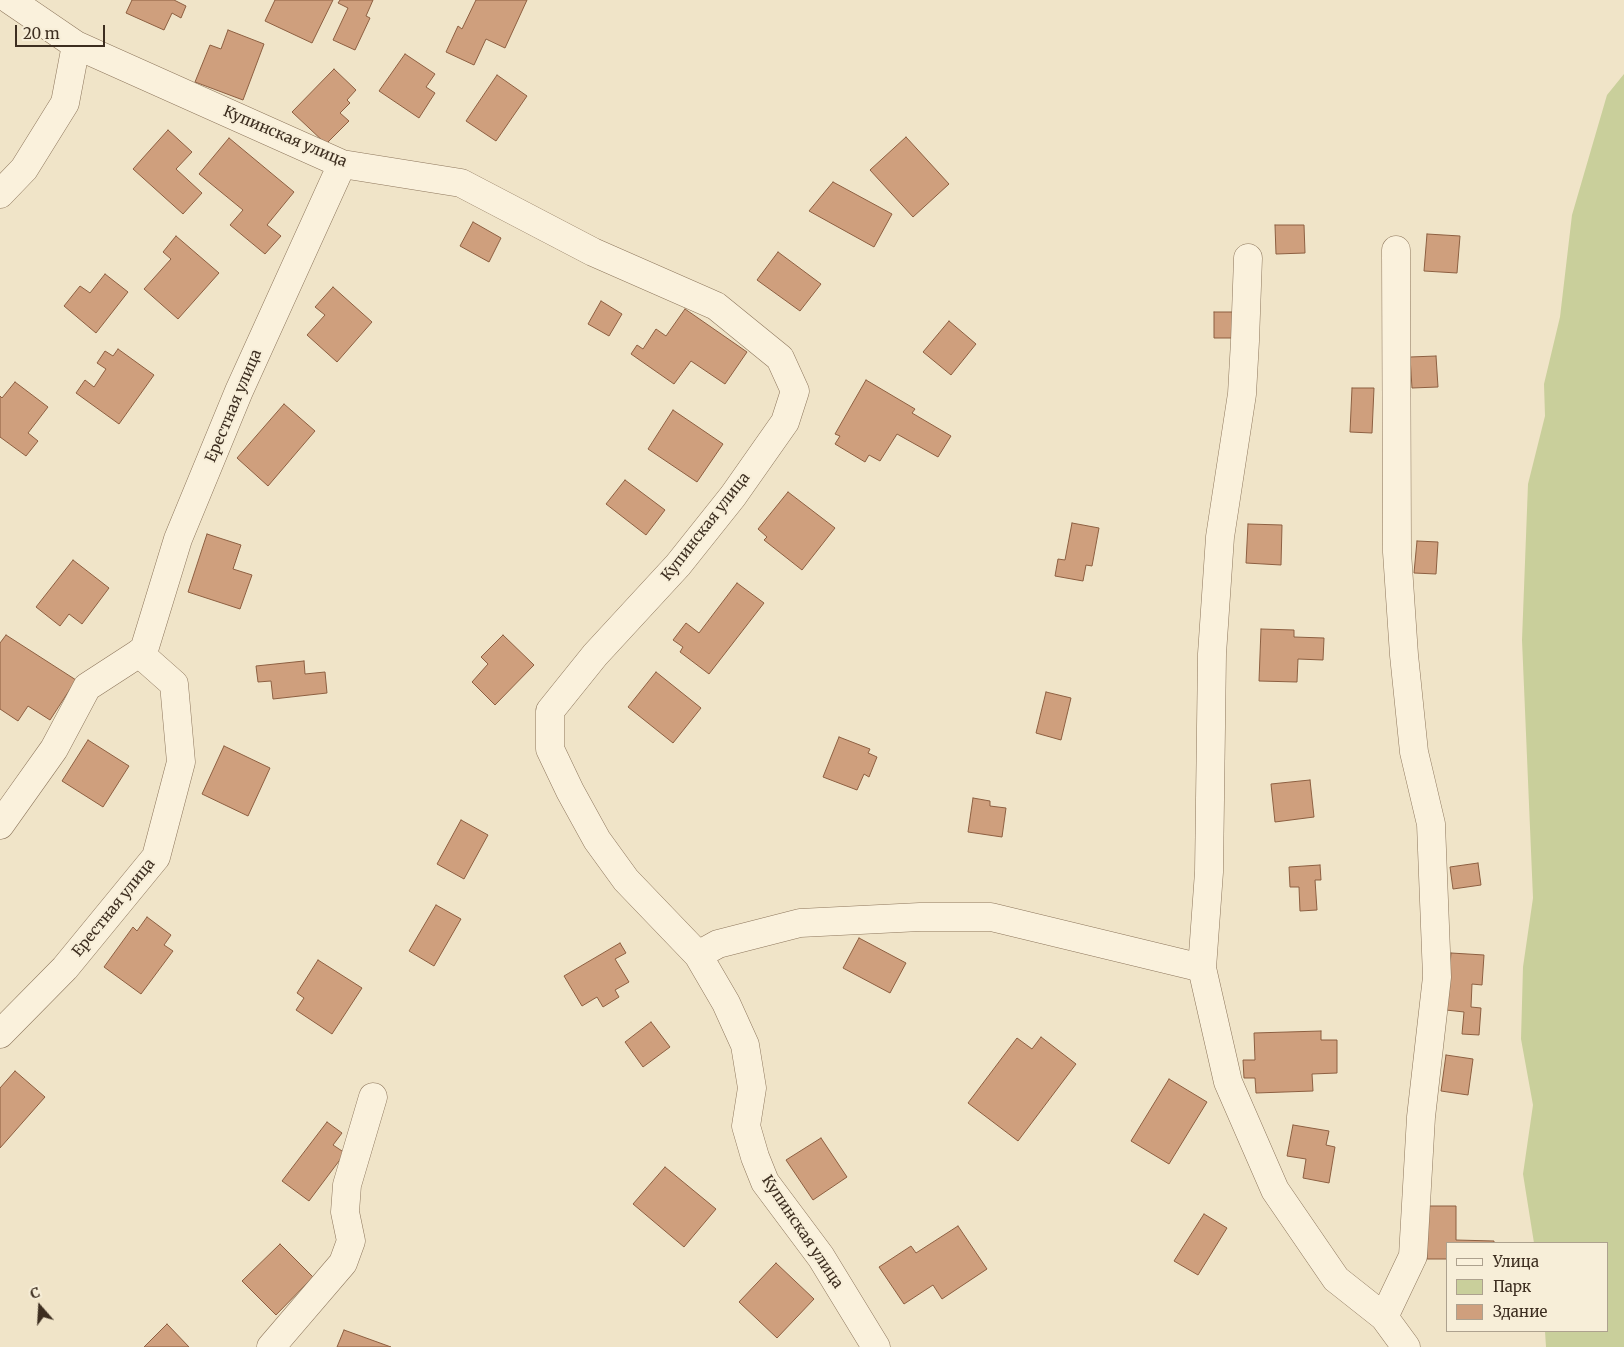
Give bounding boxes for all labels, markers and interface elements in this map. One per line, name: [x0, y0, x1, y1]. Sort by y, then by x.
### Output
scale bar: [18, 15, 108, 47]
text: 20 m: [23, 24, 60, 43]
street label: Купинская улица: [220, 103, 350, 171]
street label: Ерестная улица: [202, 347, 266, 465]
street label: Купинская улица: [658, 469, 754, 585]
street label: Ерестная улица: [69, 855, 159, 961]
street label: Купинская улица: [757, 1172, 847, 1292]
legend: [1446, 1242, 1609, 1332]
text: Улица: [1493, 1252, 1539, 1271]
text: Парк: [1493, 1277, 1531, 1296]
north arrow: [15, 1282, 65, 1332]
text: С: [28, 1283, 42, 1303]
text: Здание: [1493, 1302, 1547, 1321]

